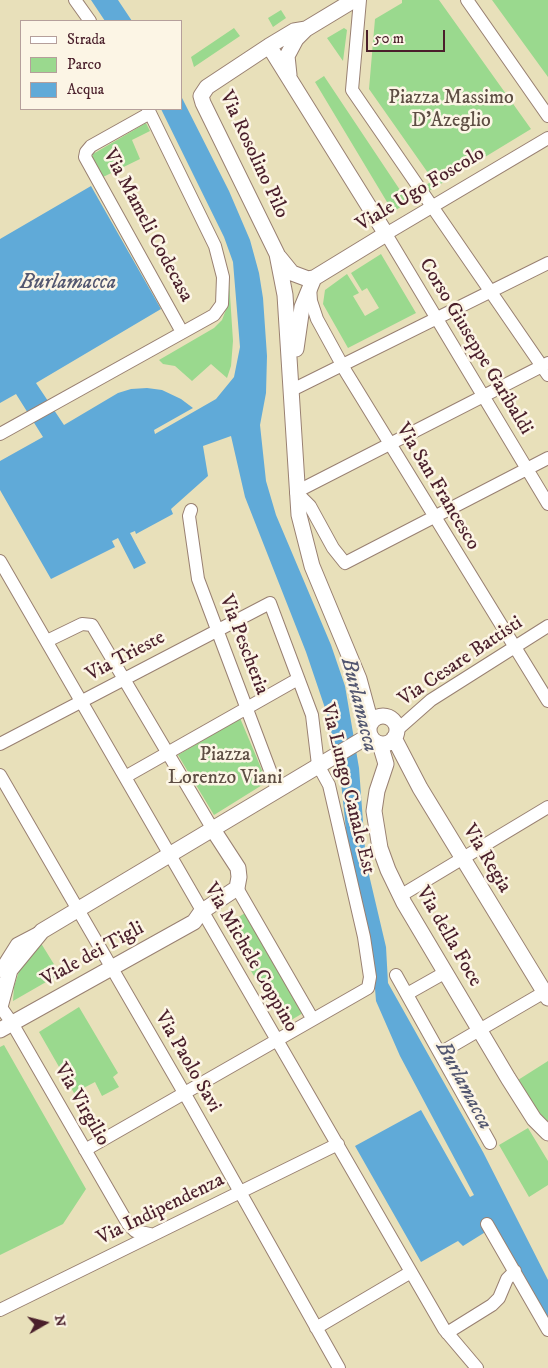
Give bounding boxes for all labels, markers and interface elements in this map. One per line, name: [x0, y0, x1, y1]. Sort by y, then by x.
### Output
legend: [20, 20, 182, 110]
scale bar: [368, 20, 447, 52]
text: 50 m: [374, 29, 404, 48]
text: Strada: [67, 30, 105, 49]
text: Parco: [67, 55, 101, 74]
text: Acqua: [67, 80, 104, 99]
park label: Piazza Massimo D'Azeglio: [388, 87, 514, 134]
street label: Via Rosolino Pilo: [213, 88, 293, 222]
street label: Viale Ugo Foscolo: [353, 142, 489, 238]
street label: Via Mameli Codecasa: [97, 146, 197, 306]
street label: Corso Giuseppe Garibaldi: [413, 254, 537, 440]
water label: Burlamacca: [20, 271, 116, 297]
street label: Via San Francesco: [390, 419, 484, 555]
street label: Via Pescheria: [213, 592, 273, 698]
street label: Via Cesare Battisti: [394, 612, 528, 712]
street label: Via Trieste: [82, 626, 170, 688]
water label: Burlamacca: [334, 655, 382, 755]
street label: Via Lungo Canale Est: [314, 701, 380, 877]
park label: Piazza Lorenzo Viani: [168, 744, 282, 791]
street label: Via Regia: [456, 821, 516, 897]
street label: Via Michele Coppino: [198, 879, 302, 1037]
street label: Via della Foce: [410, 883, 486, 991]
street label: Viale dei Tigli: [38, 917, 148, 993]
street label: Via Paolo Savi: [148, 1007, 226, 1117]
water label: Burlamacca: [429, 1038, 497, 1134]
street label: Via Virgilio: [48, 1059, 114, 1151]
street label: Via Indipendenza: [93, 1169, 229, 1251]
north arrow: [20, 1298, 70, 1348]
text: N: [50, 1314, 70, 1328]

